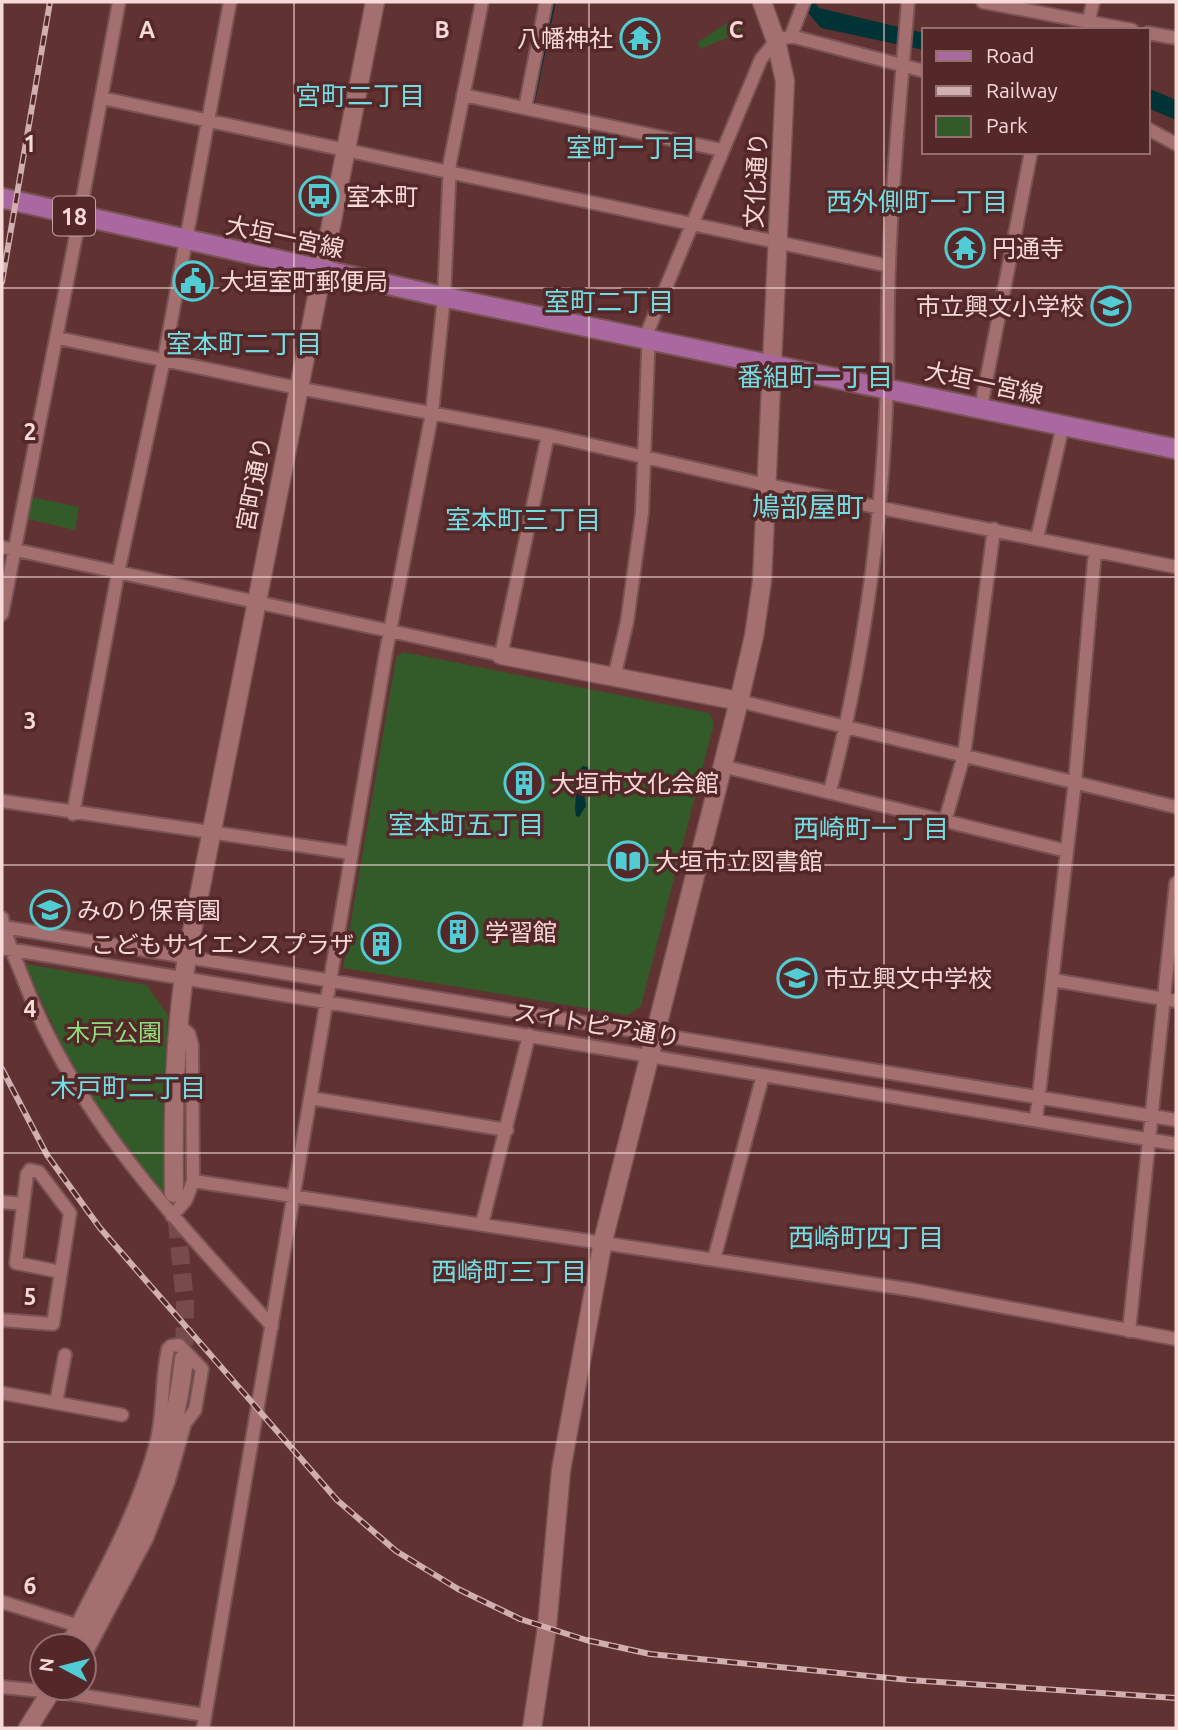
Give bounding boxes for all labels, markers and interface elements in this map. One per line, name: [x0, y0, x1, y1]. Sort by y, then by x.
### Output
text: A: [139, 17, 155, 42]
text: B: [434, 17, 450, 42]
temple icon: 八幡神社: [619, 17, 661, 59]
text: C: [729, 17, 744, 42]
place label: 八幡神社: [517, 25, 613, 52]
legend: [922, 28, 1150, 154]
text: Road: [986, 43, 1034, 67]
text: Railway: [986, 78, 1058, 102]
district label: 宮町二丁目: [295, 81, 425, 110]
text: Park: [986, 113, 1028, 137]
text: 1: [24, 131, 36, 156]
street label: 文化通り: [740, 131, 772, 229]
district label: 室町一丁目: [566, 133, 696, 162]
bus stop icon: 室本町: [298, 175, 340, 217]
place label: 室本町: [346, 183, 418, 210]
district label: 西外側町一丁目: [826, 187, 1008, 216]
road number: 18: [53, 196, 95, 236]
street label: 大垣一宮線: [224, 211, 346, 263]
temple icon: 円通寺: [944, 227, 986, 269]
place label: 円通寺: [992, 235, 1064, 262]
public building icon: 大垣室町郵便局: [172, 260, 214, 302]
place label: 大垣室町郵便局: [220, 268, 388, 295]
school or university icon: 市立興文小学校: [1090, 285, 1132, 327]
district label: 室町二丁目: [544, 287, 674, 316]
place label: 市立興文小学校: [916, 293, 1084, 320]
district label: 室本町二丁目: [166, 329, 322, 358]
street label: 大垣一宮線: [923, 357, 1045, 409]
district label: 番組町一丁目: [737, 362, 893, 391]
text: 2: [24, 419, 36, 444]
street label: 宮町通り: [232, 434, 276, 534]
district label: 鳩部屋町: [752, 491, 864, 522]
district label: 室本町三丁目: [445, 505, 601, 534]
text: 3: [24, 708, 36, 733]
building icon: 大垣市文化会館: [503, 762, 545, 804]
place label: 大垣市文化会館: [551, 770, 719, 797]
district label: 室本町五丁目: [388, 810, 544, 839]
district label: 西崎町一丁目: [793, 814, 949, 843]
library icon: 大垣市立図書館: [607, 840, 649, 882]
place label: 大垣市立図書館: [655, 848, 823, 875]
school or university icon: みのり保育園: [29, 889, 71, 931]
place label: みのり保育園: [77, 897, 221, 924]
building icon: 学習館: [437, 911, 479, 953]
place label: 学習館: [485, 919, 557, 946]
building icon: こどもサイエンスプラザ: [360, 923, 402, 965]
place label: こどもサイエンスプラザ: [91, 931, 354, 958]
school or university icon: 市立興文中学校: [776, 957, 818, 999]
place label: 市立興文中学校: [824, 965, 992, 992]
text: 4: [24, 996, 37, 1021]
street label: スイトピア通り: [512, 999, 682, 1051]
park label: 木戸公園: [66, 1019, 162, 1046]
district label: 木戸町二丁目: [50, 1073, 206, 1102]
district label: 西崎町四丁目: [788, 1223, 944, 1252]
district label: 西崎町三丁目: [431, 1257, 587, 1286]
text: 5: [24, 1284, 36, 1309]
text: 6: [24, 1573, 37, 1598]
north arrow: [28, 1632, 98, 1702]
text: N: [34, 1657, 58, 1673]

